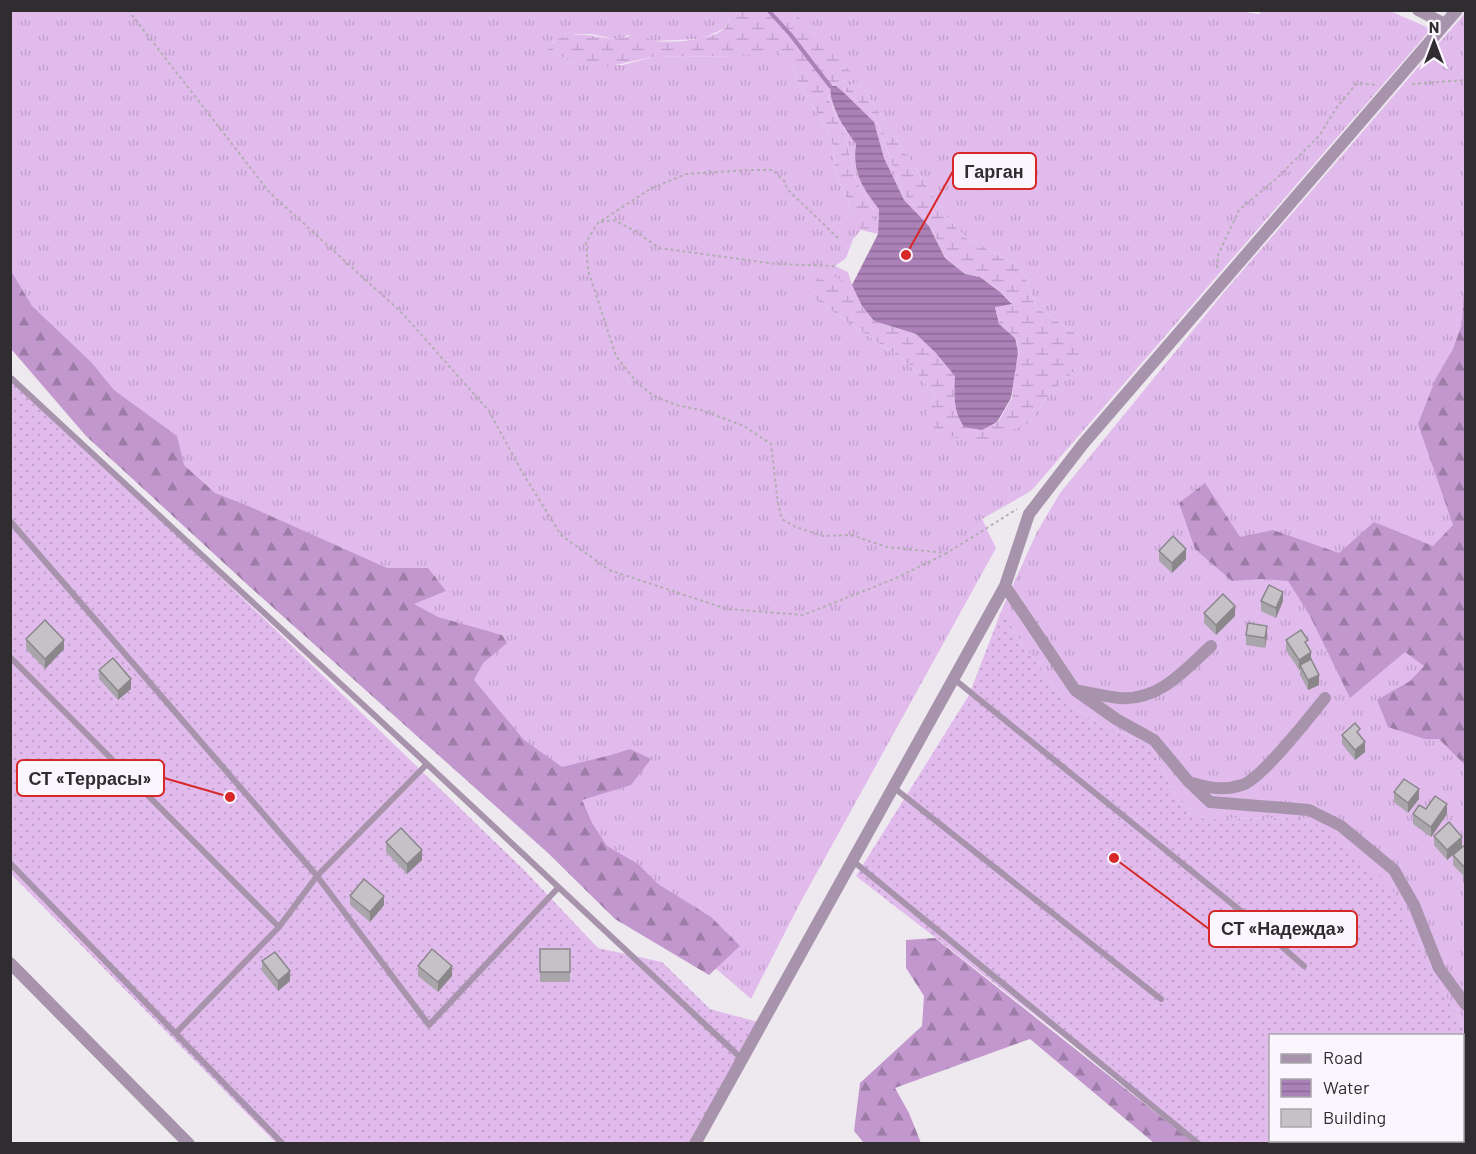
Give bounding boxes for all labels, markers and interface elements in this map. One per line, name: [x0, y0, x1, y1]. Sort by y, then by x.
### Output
north arrow: [1404, 12, 1464, 72]
text: N: [1429, 17, 1439, 36]
callout: Гарган: [953, 153, 1036, 189]
text: Гарган: [964, 160, 1024, 182]
callout: СТ «Террасы»: [17, 760, 164, 796]
text: СТ «Террасы»: [29, 767, 151, 789]
callout: СТ «Надежда»: [1209, 911, 1357, 947]
text: СТ «Надежда»: [1221, 917, 1345, 939]
legend: [1269, 1034, 1464, 1142]
text: Road: [1323, 1046, 1363, 1068]
text: Water: [1323, 1076, 1370, 1098]
text: Building: [1323, 1106, 1386, 1128]

